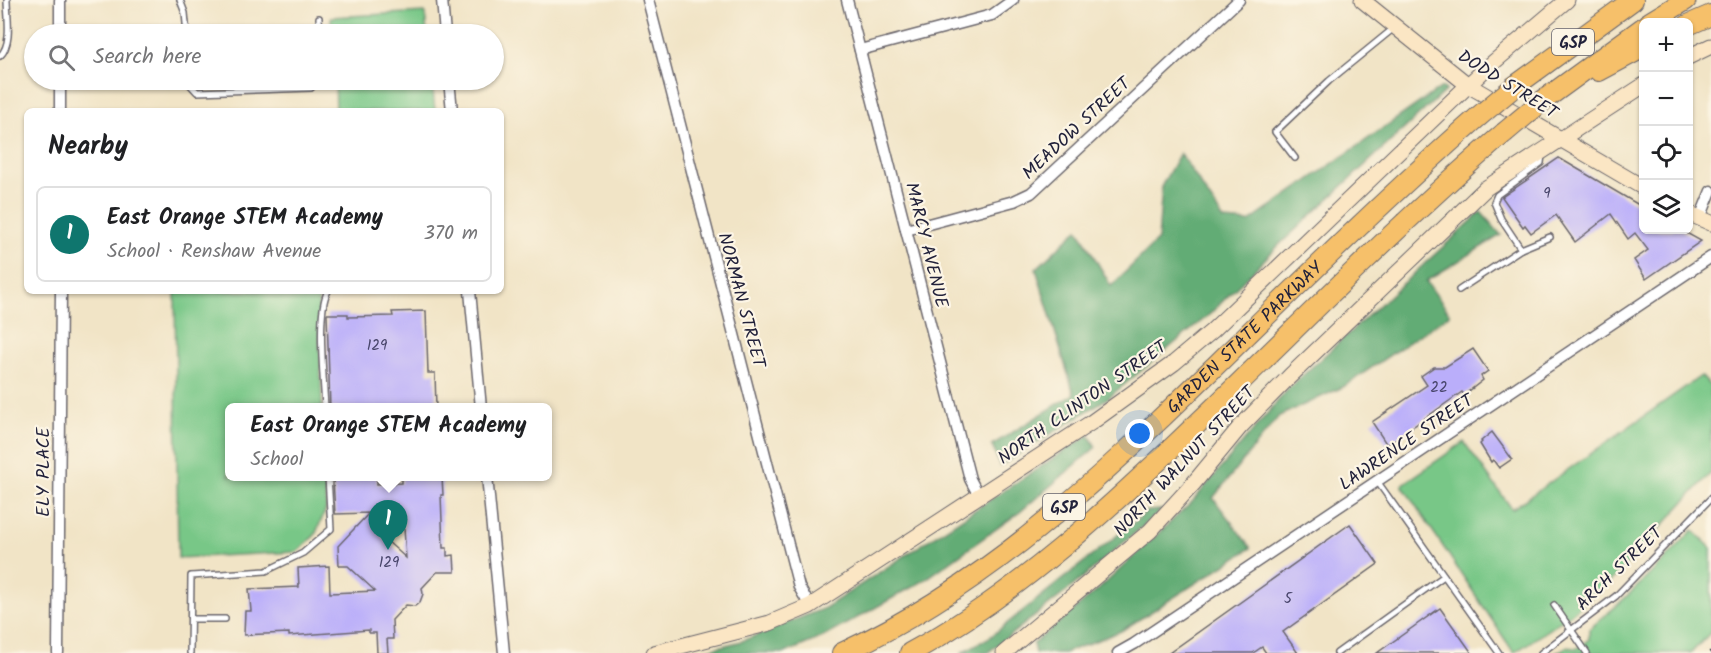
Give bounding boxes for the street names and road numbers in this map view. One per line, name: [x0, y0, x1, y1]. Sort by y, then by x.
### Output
road number: GSP: [1552, 29, 1594, 55]
street label: DODD STREET: [1451, 43, 1564, 128]
street label: MEADOW STREET: [1016, 70, 1139, 187]
street label: MARCY AVENUE: [896, 179, 955, 312]
street label: NORMAN STREET: [709, 230, 773, 372]
street label: GARDEN STATE PARKWAY: [1160, 255, 1331, 422]
street label: NORTH CLINTON STREET: [992, 333, 1175, 473]
street label: NORTH WALNUT STREET: [1107, 379, 1264, 544]
street label: LAWRENCE STREET: [1334, 387, 1481, 499]
street label: ELY PLACE: [30, 427, 59, 517]
road number: GSP: [1043, 494, 1085, 520]
street label: ARCH STREET: [1570, 519, 1671, 618]

